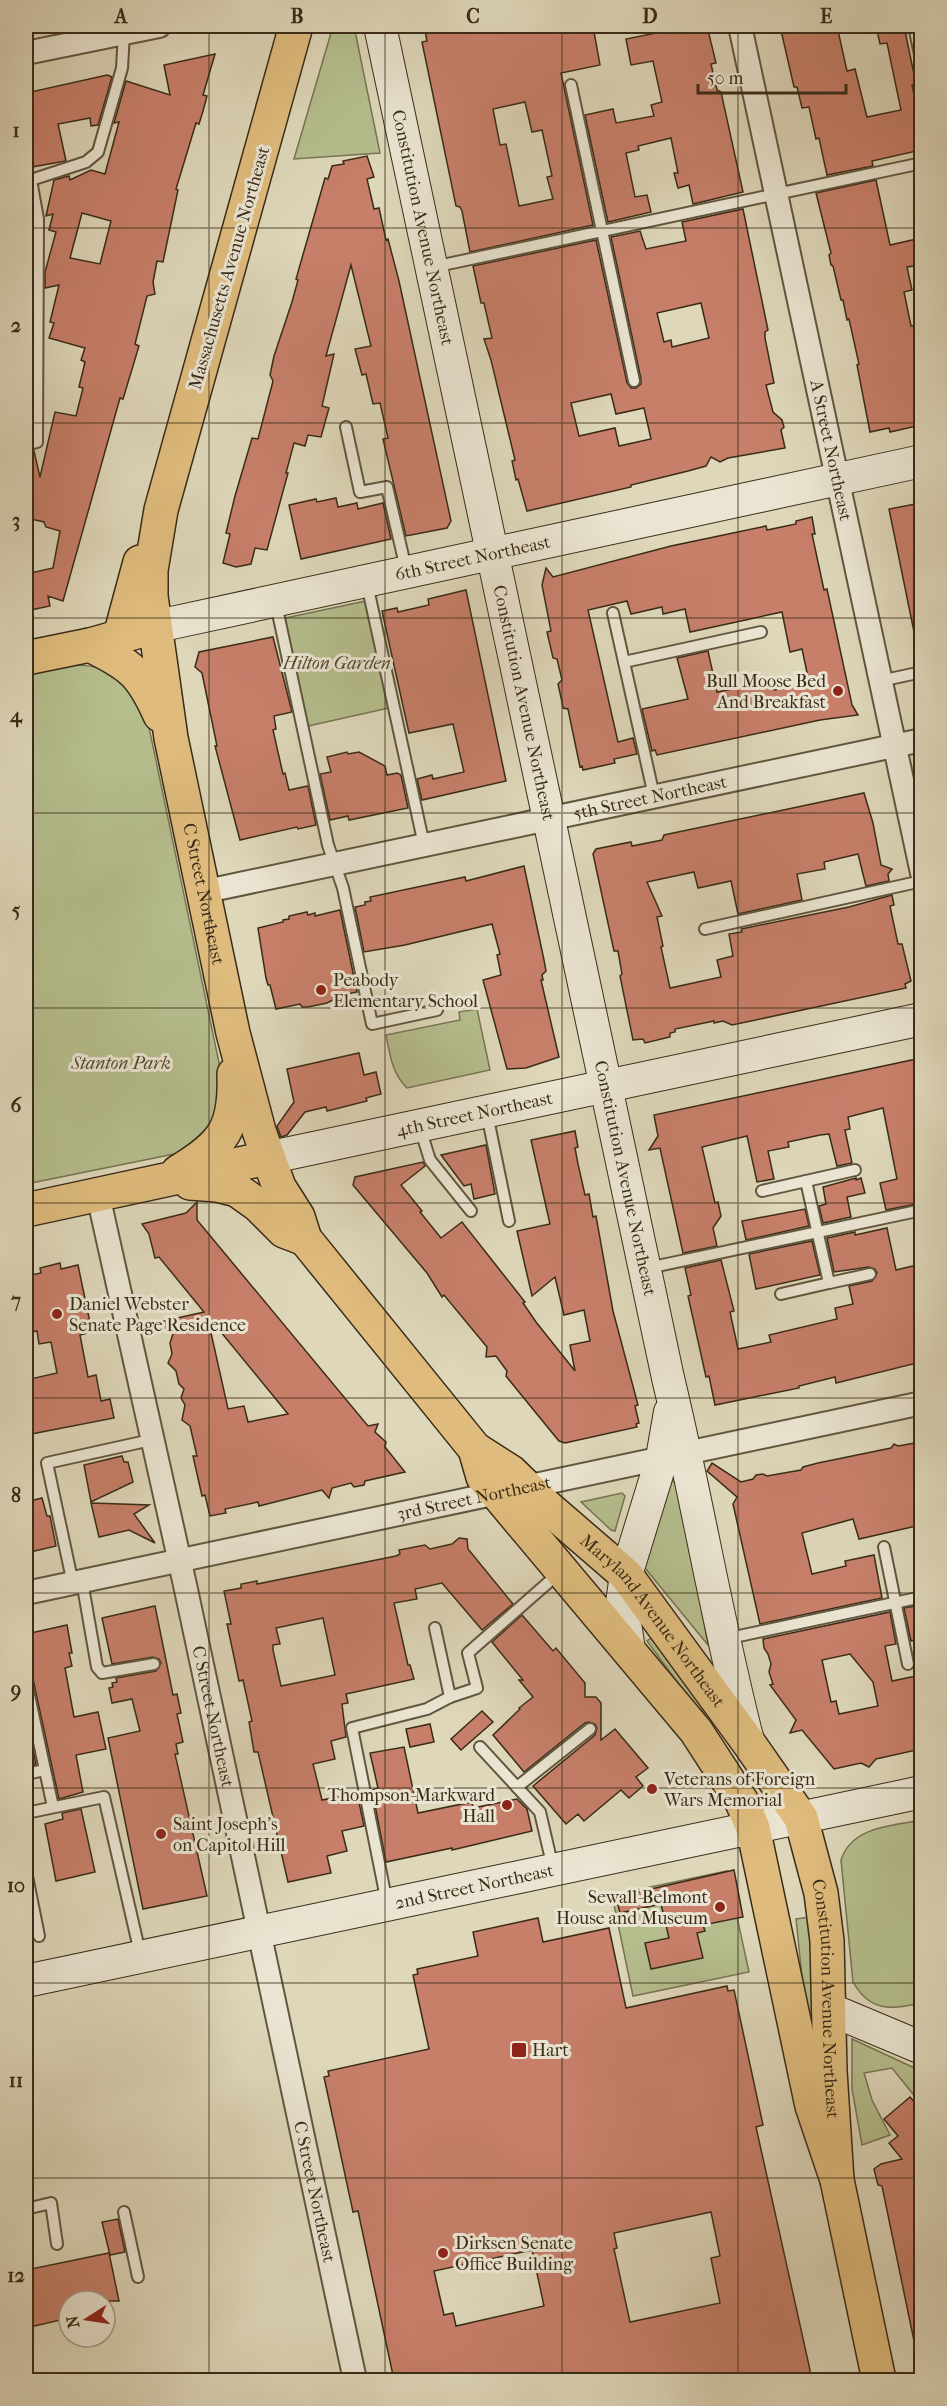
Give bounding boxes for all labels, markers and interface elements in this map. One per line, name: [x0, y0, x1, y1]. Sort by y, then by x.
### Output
text: A: [113, 5, 129, 28]
text: B: [290, 5, 304, 28]
text: C: [466, 5, 480, 28]
text: D: [642, 5, 658, 28]
text: E: [820, 5, 832, 28]
scale bar: [698, 57, 846, 95]
text: 50 m: [707, 68, 744, 89]
street label: Constitution Avenue Northeast: [387, 108, 458, 348]
text: 1: [12, 119, 20, 142]
street label: Massachusetts Avenue Northeast: [185, 144, 274, 392]
text: 2: [11, 314, 21, 337]
street label: A Street Northeast: [805, 377, 856, 523]
text: 3: [12, 509, 20, 532]
street label: 6th Street Northeast: [393, 531, 553, 585]
street label: Constitution Avenue Northeast: [488, 583, 559, 823]
park label: Hilton Garden: [282, 653, 391, 674]
place label: Bull Moose Bed And Breakfast: [706, 671, 827, 713]
marker: Bull Moose Bed And Breakfast: [831, 684, 845, 698]
text: 4: [9, 704, 23, 728]
street label: 5th Street Northeast: [571, 771, 730, 824]
street label: C Street Northeast: [178, 821, 229, 967]
text: 5: [12, 899, 21, 922]
place label: Peabody Elementary School: [333, 970, 478, 1012]
marker: Peabody Elementary School: [314, 983, 328, 997]
park label: Stanton Park: [70, 1053, 171, 1074]
street label: Constitution Avenue Northeast: [590, 1059, 660, 1298]
street label: 4th Street Northeast: [394, 1088, 555, 1141]
text: 6: [11, 1094, 23, 1117]
text: 7: [10, 1289, 21, 1312]
place label: Daniel Webster Senate Page Residence: [69, 1294, 246, 1336]
marker: Daniel Webster Senate Page Residence: [50, 1307, 64, 1321]
street label: 3rd Street Northeast: [395, 1472, 554, 1525]
text: 8: [11, 1484, 21, 1507]
street label: Maryland Avenue Northeast: [576, 1530, 729, 1712]
street label: C Street Northeast: [187, 1644, 238, 1790]
text: 9: [10, 1679, 21, 1702]
place label: Veterans of Foreign Wars Memorial: [663, 1769, 816, 1811]
marker: Veterans of Foreign Wars Memorial: [645, 1782, 659, 1796]
place label: Thompson-Markward Hall: [328, 1785, 495, 1827]
marker: Thompson-Markward Hall: [500, 1798, 514, 1812]
place label: Saint Joseph's on Capitol Hill: [173, 1814, 285, 1856]
marker: Saint Joseph's on Capitol Hill: [154, 1827, 168, 1841]
street label: 2nd Street Northeast: [393, 1860, 556, 1914]
text: 10: [7, 1874, 25, 1897]
street label: Constitution Avenue Northeast: [807, 1877, 843, 2120]
place label: Sewall-Belmont House and Museum: [556, 1887, 709, 1929]
marker: Sewall-Belmont House and Museum: [713, 1900, 727, 1914]
place label: Hart: [532, 2040, 569, 2061]
marker: Hart: [510, 2041, 528, 2059]
text: 11: [9, 2069, 23, 2092]
street label: C Street Northeast: [289, 2119, 340, 2265]
place label: Dirksen Senate Office Building: [455, 2233, 573, 2275]
marker: Dirksen Senate Office Building: [436, 2246, 450, 2260]
text: 12: [7, 2264, 25, 2287]
north arrow: [57, 2289, 117, 2349]
text: N: [62, 2313, 83, 2330]

